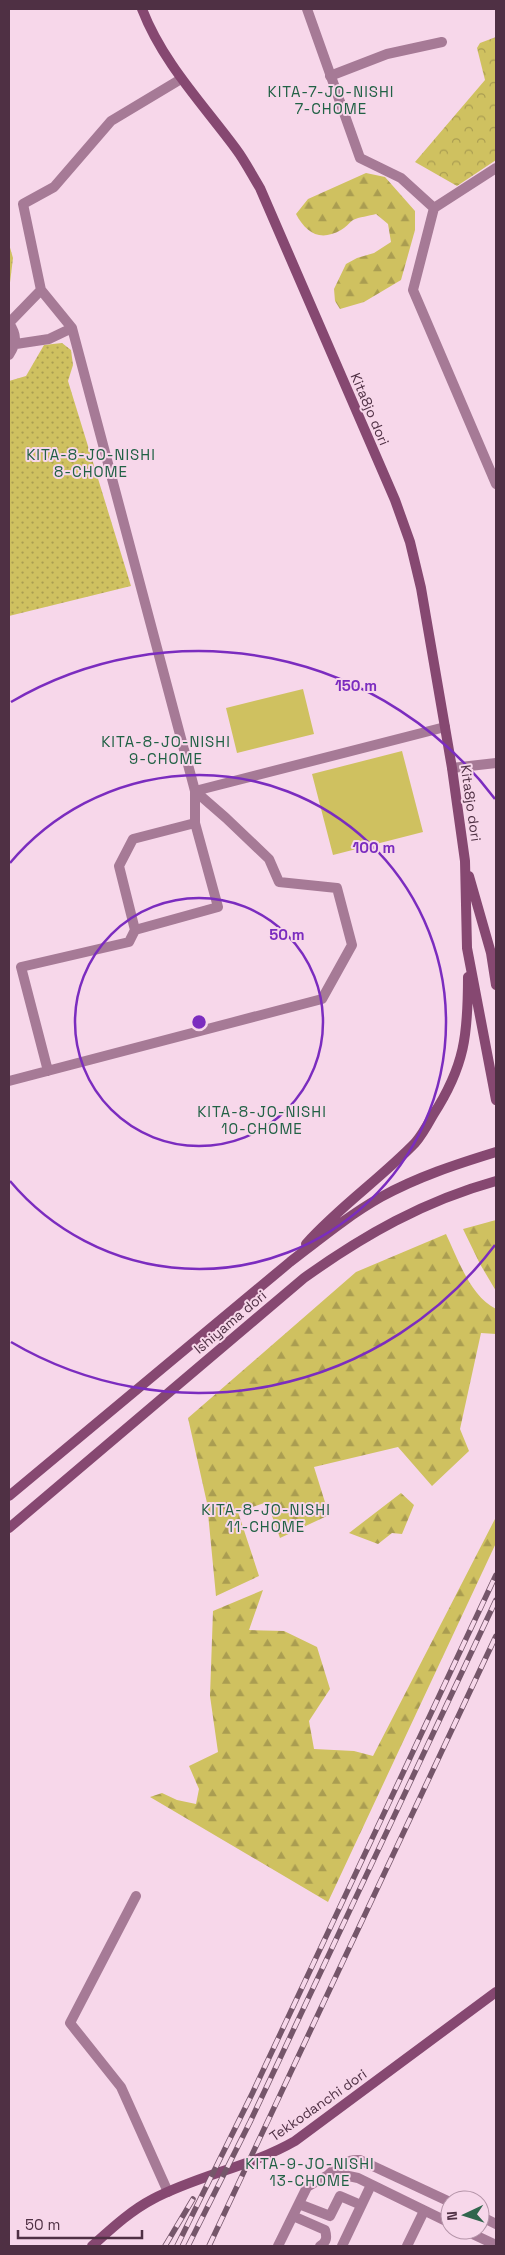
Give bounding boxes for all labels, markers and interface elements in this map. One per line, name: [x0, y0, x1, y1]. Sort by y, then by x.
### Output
district label: KITA-7-JO-NISHI 7-CHOME: [267, 82, 395, 118]
street label: Kita8jo dori: [347, 370, 393, 448]
district label: KITA-8-JO-NISHI 8-CHOME: [26, 445, 156, 481]
text: 150 m: [335, 676, 377, 695]
district label: KITA-8-JO-NISHI 9-CHOME: [101, 732, 231, 768]
street label: Kita8jo dori: [457, 764, 485, 842]
text: 100 m: [353, 838, 395, 857]
text: 50 m: [269, 925, 305, 944]
centre of rings: [190, 1013, 208, 1031]
district label: KITA-8-JO-NISHI 10-CHOME: [197, 1102, 327, 1138]
street label: Ishiyama dori: [190, 1286, 270, 1358]
district label: KITA-8-JO-NISHI 11-CHOME: [201, 1500, 331, 1536]
street label: Tekkodanchi dori: [266, 2065, 370, 2145]
district label: KITA-9-JO-NISHI 13-CHOME: [245, 2154, 375, 2190]
north arrow: [440, 2190, 490, 2240]
scale bar: [18, 2208, 141, 2240]
text: N: [443, 2211, 461, 2221]
text: 50 m: [25, 2215, 60, 2234]

